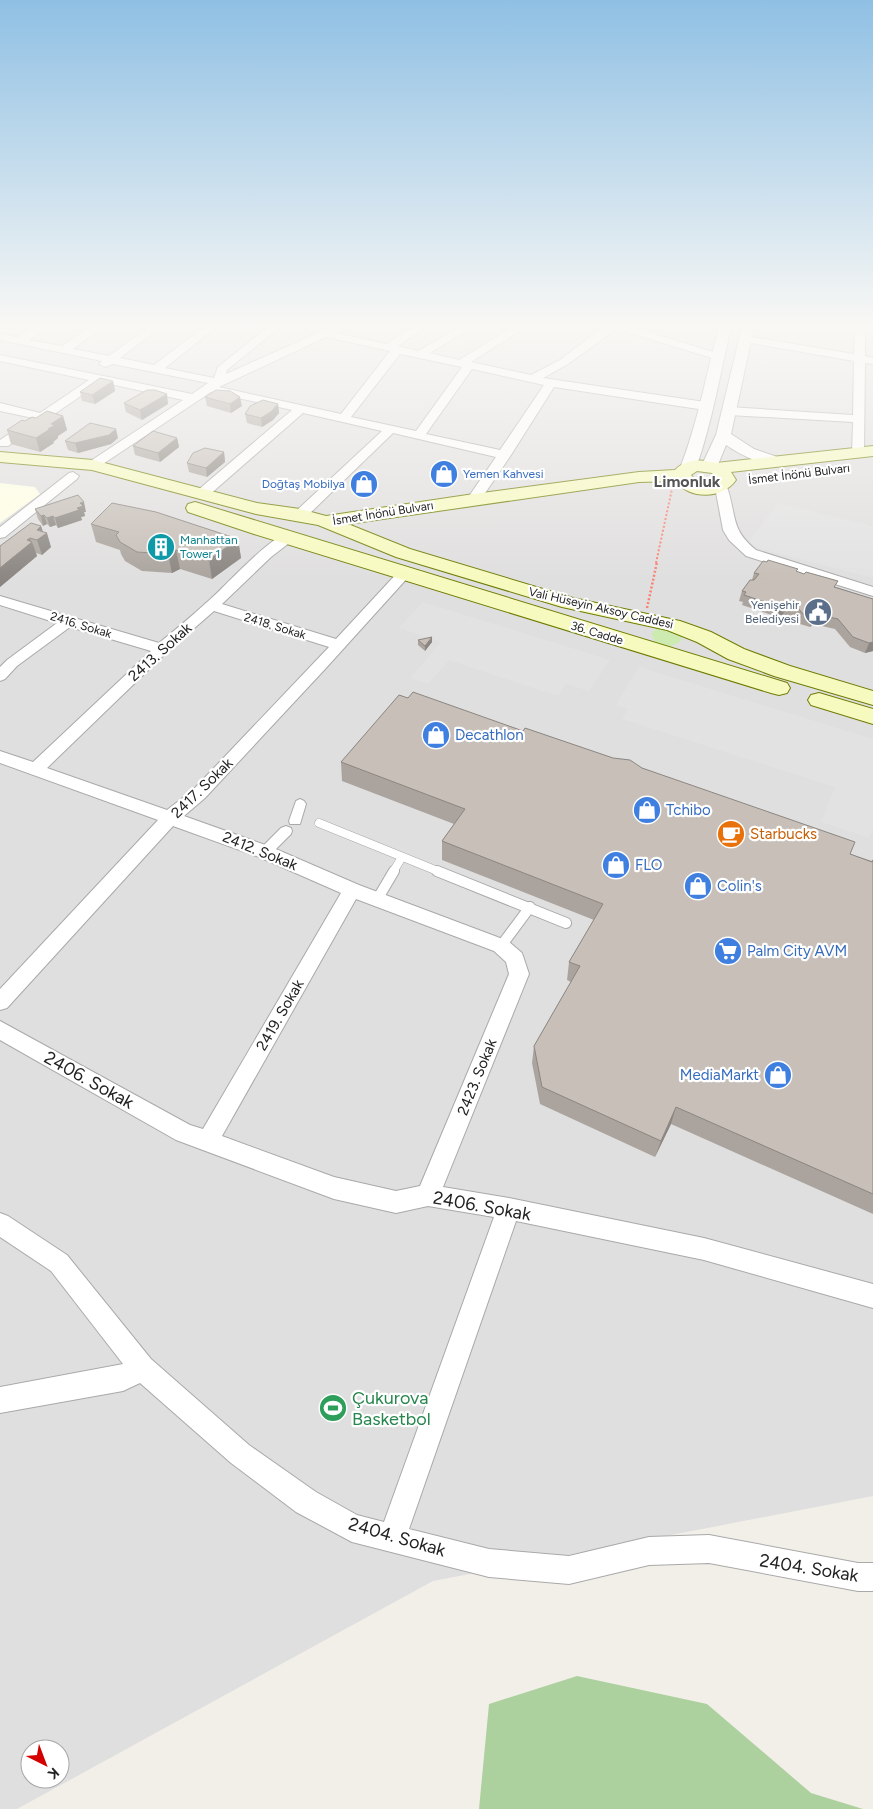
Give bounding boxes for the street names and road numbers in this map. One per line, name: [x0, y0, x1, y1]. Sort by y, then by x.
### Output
street label: İsmet İnönü Bulvarı: [747, 461, 851, 487]
street label: İsmet İnönü Bulvarı: [331, 498, 435, 528]
street label: Vali Hüseyin Aksoy Caddesi: [527, 585, 675, 631]
street label: 2416. Sokak: [49, 609, 113, 641]
street label: 2418. Sokak: [242, 610, 308, 642]
street label: 2413. Sokak: [125, 618, 196, 685]
street label: 36. Cadde: [569, 618, 625, 648]
street label: 2417. Sokak: [167, 754, 237, 822]
street label: 2412. Sokak: [220, 828, 301, 874]
street label: 2419. Sokak: [252, 976, 308, 1054]
street label: 2423. Sokak: [453, 1035, 501, 1118]
street label: 2406. Sokak: [40, 1046, 138, 1114]
street label: 2406. Sokak: [431, 1187, 533, 1225]
street label: 2404. Sokak: [346, 1513, 448, 1561]
street label: 2404. Sokak: [758, 1549, 860, 1587]

